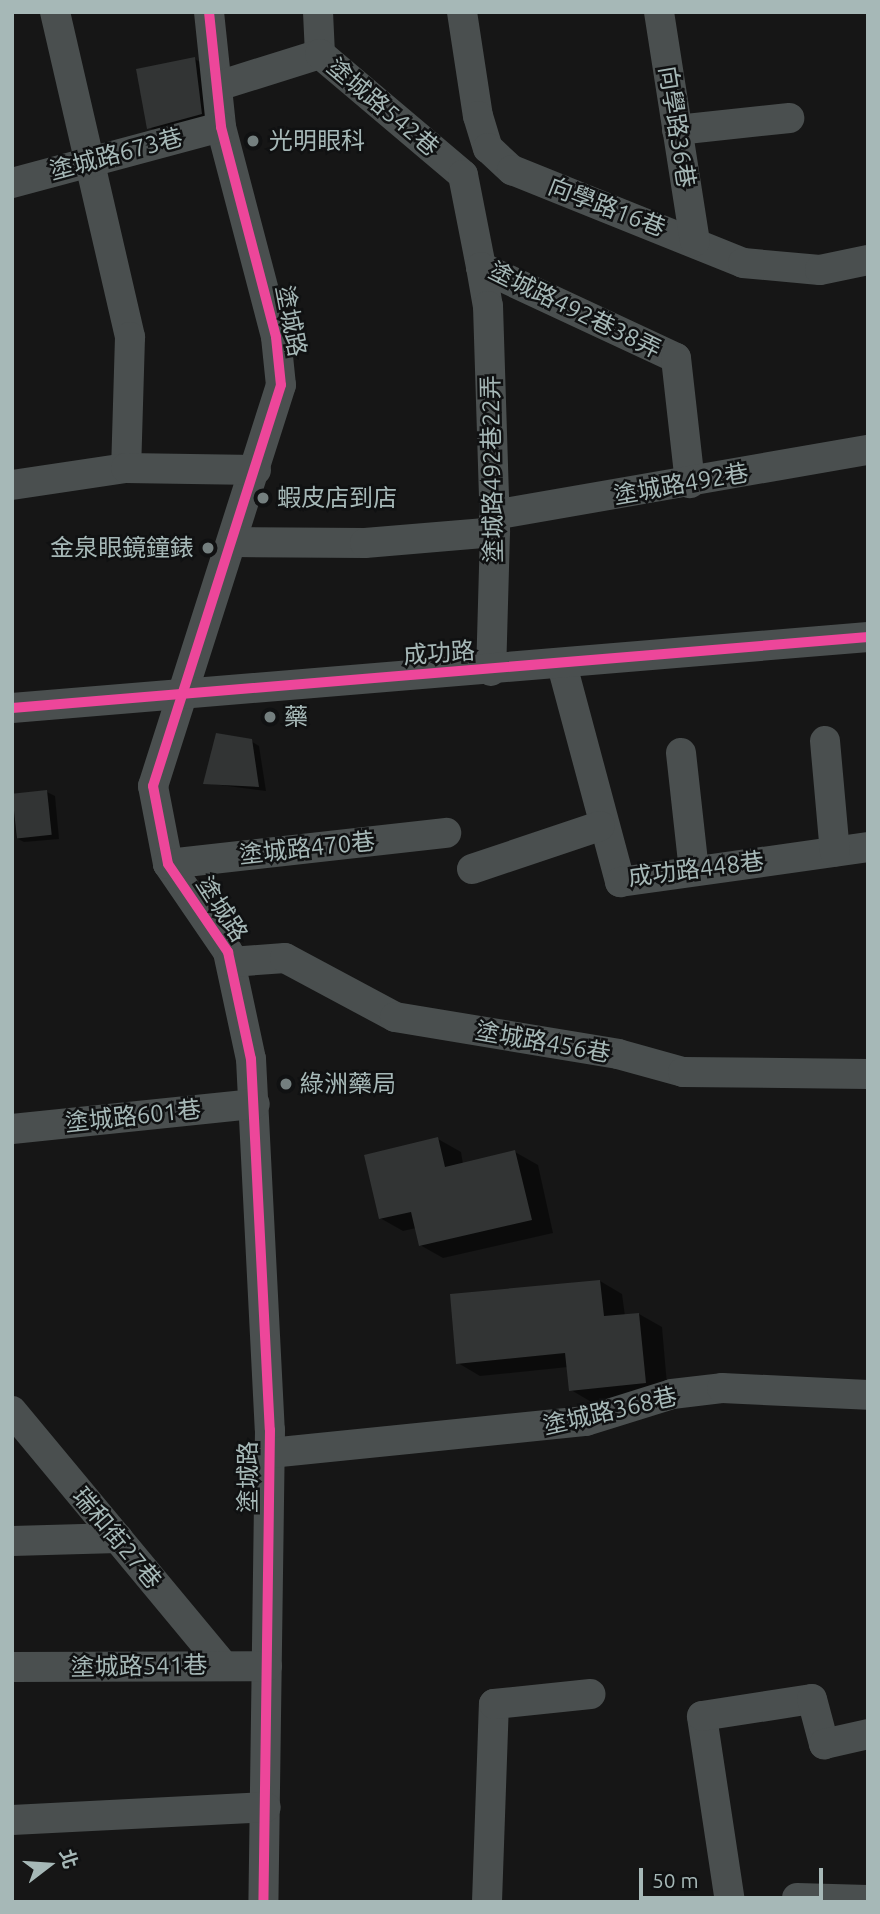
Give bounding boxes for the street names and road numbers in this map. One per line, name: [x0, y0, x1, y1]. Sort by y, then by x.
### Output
street label: 塗城路542巷: [321, 52, 445, 162]
street label: 向學路36巷: [653, 64, 701, 190]
street label: 塗城路673巷: [46, 122, 186, 186]
street label: 向學路16巷: [544, 172, 670, 242]
street label: 塗城路492巷38弄: [484, 256, 666, 364]
street label: 塗城路: [270, 283, 312, 359]
street label: 塗城路492巷22弄: [476, 375, 508, 563]
street label: 塗城路492巷: [611, 458, 751, 510]
street label: 成功路: [402, 636, 476, 670]
street label: 塗城路470巷: [238, 827, 376, 869]
street label: 成功路448巷: [626, 846, 766, 892]
street label: 塗城路: [190, 871, 254, 947]
street label: 塗城路456巷: [473, 1016, 613, 1068]
street label: 塗城路601巷: [64, 1095, 202, 1137]
street label: 塗城路368巷: [540, 1382, 680, 1440]
street label: 塗城路: [234, 1441, 262, 1513]
street label: 瑞和街27巷: [66, 1482, 168, 1594]
street label: 塗城路541巷: [70, 1650, 208, 1682]

